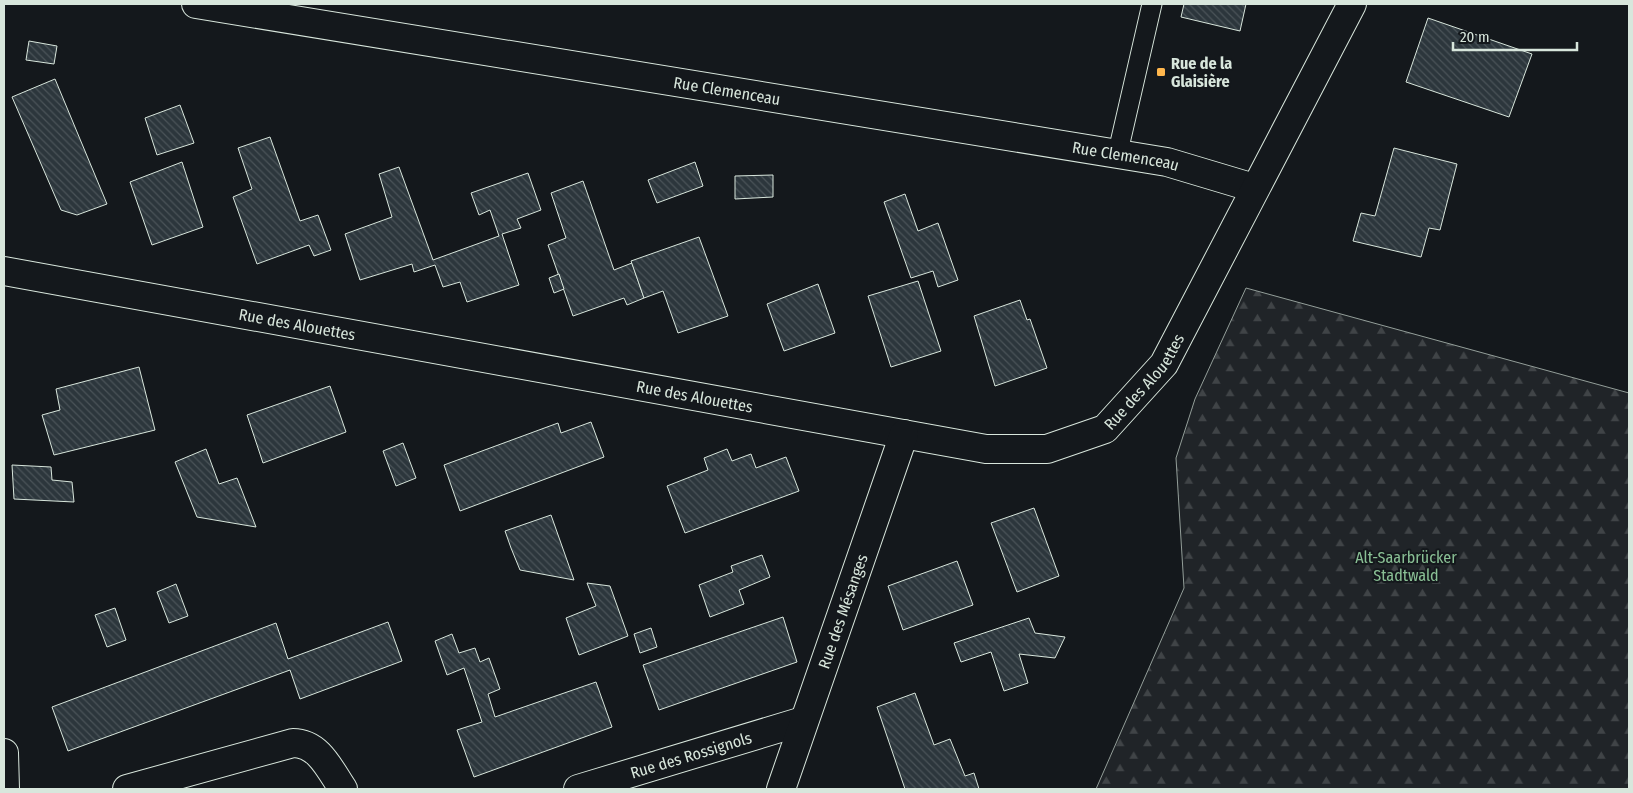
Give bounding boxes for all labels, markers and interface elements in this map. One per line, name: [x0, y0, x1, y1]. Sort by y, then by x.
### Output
scale bar: [1453, 20, 1577, 52]
text: 20 m: [1460, 28, 1490, 46]
place label: Rue de la Glaisière: [1171, 54, 1232, 91]
marker: Rue de la Glaisière: [1155, 66, 1167, 78]
street label: Rue Clemenceau: [672, 73, 782, 109]
street label: Rue Clemenceau: [1071, 138, 1181, 175]
street label: Rue des Alouettes: [237, 305, 357, 345]
street label: Rue des Alouettes: [1100, 331, 1188, 434]
street label: Rue des Alouettes: [635, 377, 755, 417]
park label: Alt-Saarbrücker Stadtwald: [1355, 548, 1457, 585]
street label: Rue des Mésanges: [814, 551, 872, 671]
street label: Rue des Rossignols: [628, 728, 754, 783]

